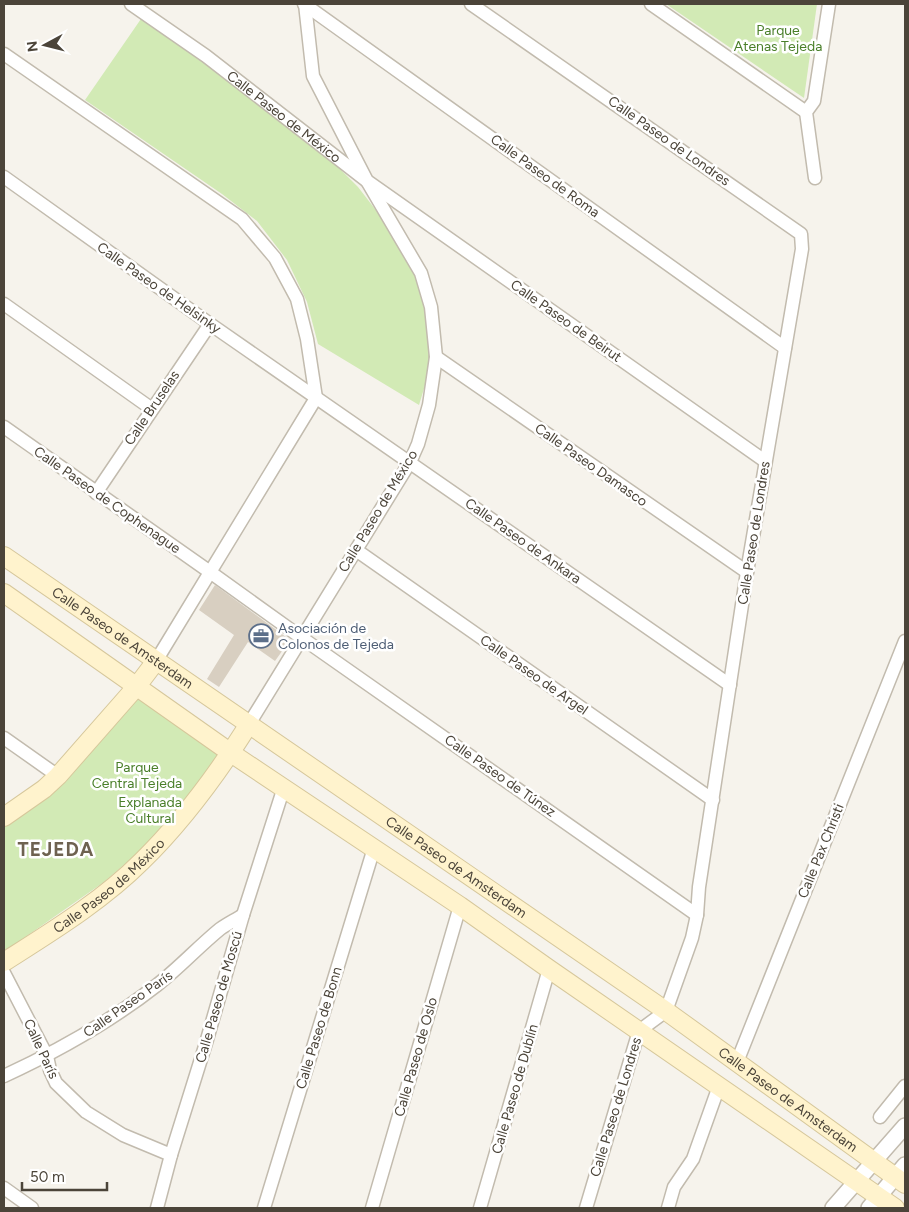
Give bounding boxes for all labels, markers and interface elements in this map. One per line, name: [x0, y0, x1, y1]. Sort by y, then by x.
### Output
north arrow: [20, 20, 70, 70]
park label: Parque Atenas Tejeda: [734, 22, 822, 55]
text: N: [23, 40, 42, 53]
street label: Calle Paseo de México: [224, 67, 344, 166]
street label: Calle Paseo de Londres: [605, 92, 733, 190]
street label: Calle Paseo de Roma: [487, 131, 603, 221]
street label: Calle Paseo de Helsinky: [94, 239, 225, 338]
street label: Calle Paseo de Beirut: [507, 276, 625, 366]
street label: Calle Bruselas: [121, 367, 183, 449]
street label: Calle Paseo Damasco: [531, 420, 651, 510]
street label: Calle Paseo de Cophenague: [30, 443, 184, 557]
street label: Calle Paseo de México: [335, 447, 421, 575]
street label: Calle Paseo de Londres: [734, 460, 774, 606]
street label: Calle Paseo de Ankara: [462, 495, 584, 587]
street label: Calle Paseo de Amsterdam: [49, 583, 197, 692]
place label: Asociación de Colonos de Tejeda: [278, 620, 394, 653]
office icon: Asociación de Colonos de Tejeda: [248, 623, 274, 649]
street label: Calle Paseo de Argel: [477, 631, 591, 719]
street label: Calle Paseo de Túnez: [441, 731, 559, 821]
park label: Parque Central Tejeda: [92, 759, 182, 792]
park label: Explanada Cultural: [118, 794, 182, 827]
street label: Calle Pax Christi: [794, 801, 848, 901]
street label: Calle Paseo de Amsterdam: [383, 812, 530, 922]
street label: Calle Paseo de México: [50, 835, 168, 937]
district label: TEJEDA: [18, 838, 94, 861]
street label: Calle Paseo de Moscú: [192, 929, 246, 1065]
street label: Calle Paseo de Bonn: [292, 965, 346, 1091]
street label: Calle Paseo París: [80, 967, 176, 1041]
street label: Calle Paseo de Oslo: [391, 995, 441, 1119]
street label: Calle París: [20, 1016, 62, 1082]
street label: Calle Paseo de Dublín: [488, 1022, 542, 1156]
street label: Calle Paseo de Londres: [587, 1035, 645, 1179]
street label: Calle Paseo de Amsterdam: [715, 1043, 861, 1155]
scale bar: [22, 1160, 108, 1192]
text: 50 m: [30, 1168, 65, 1186]

